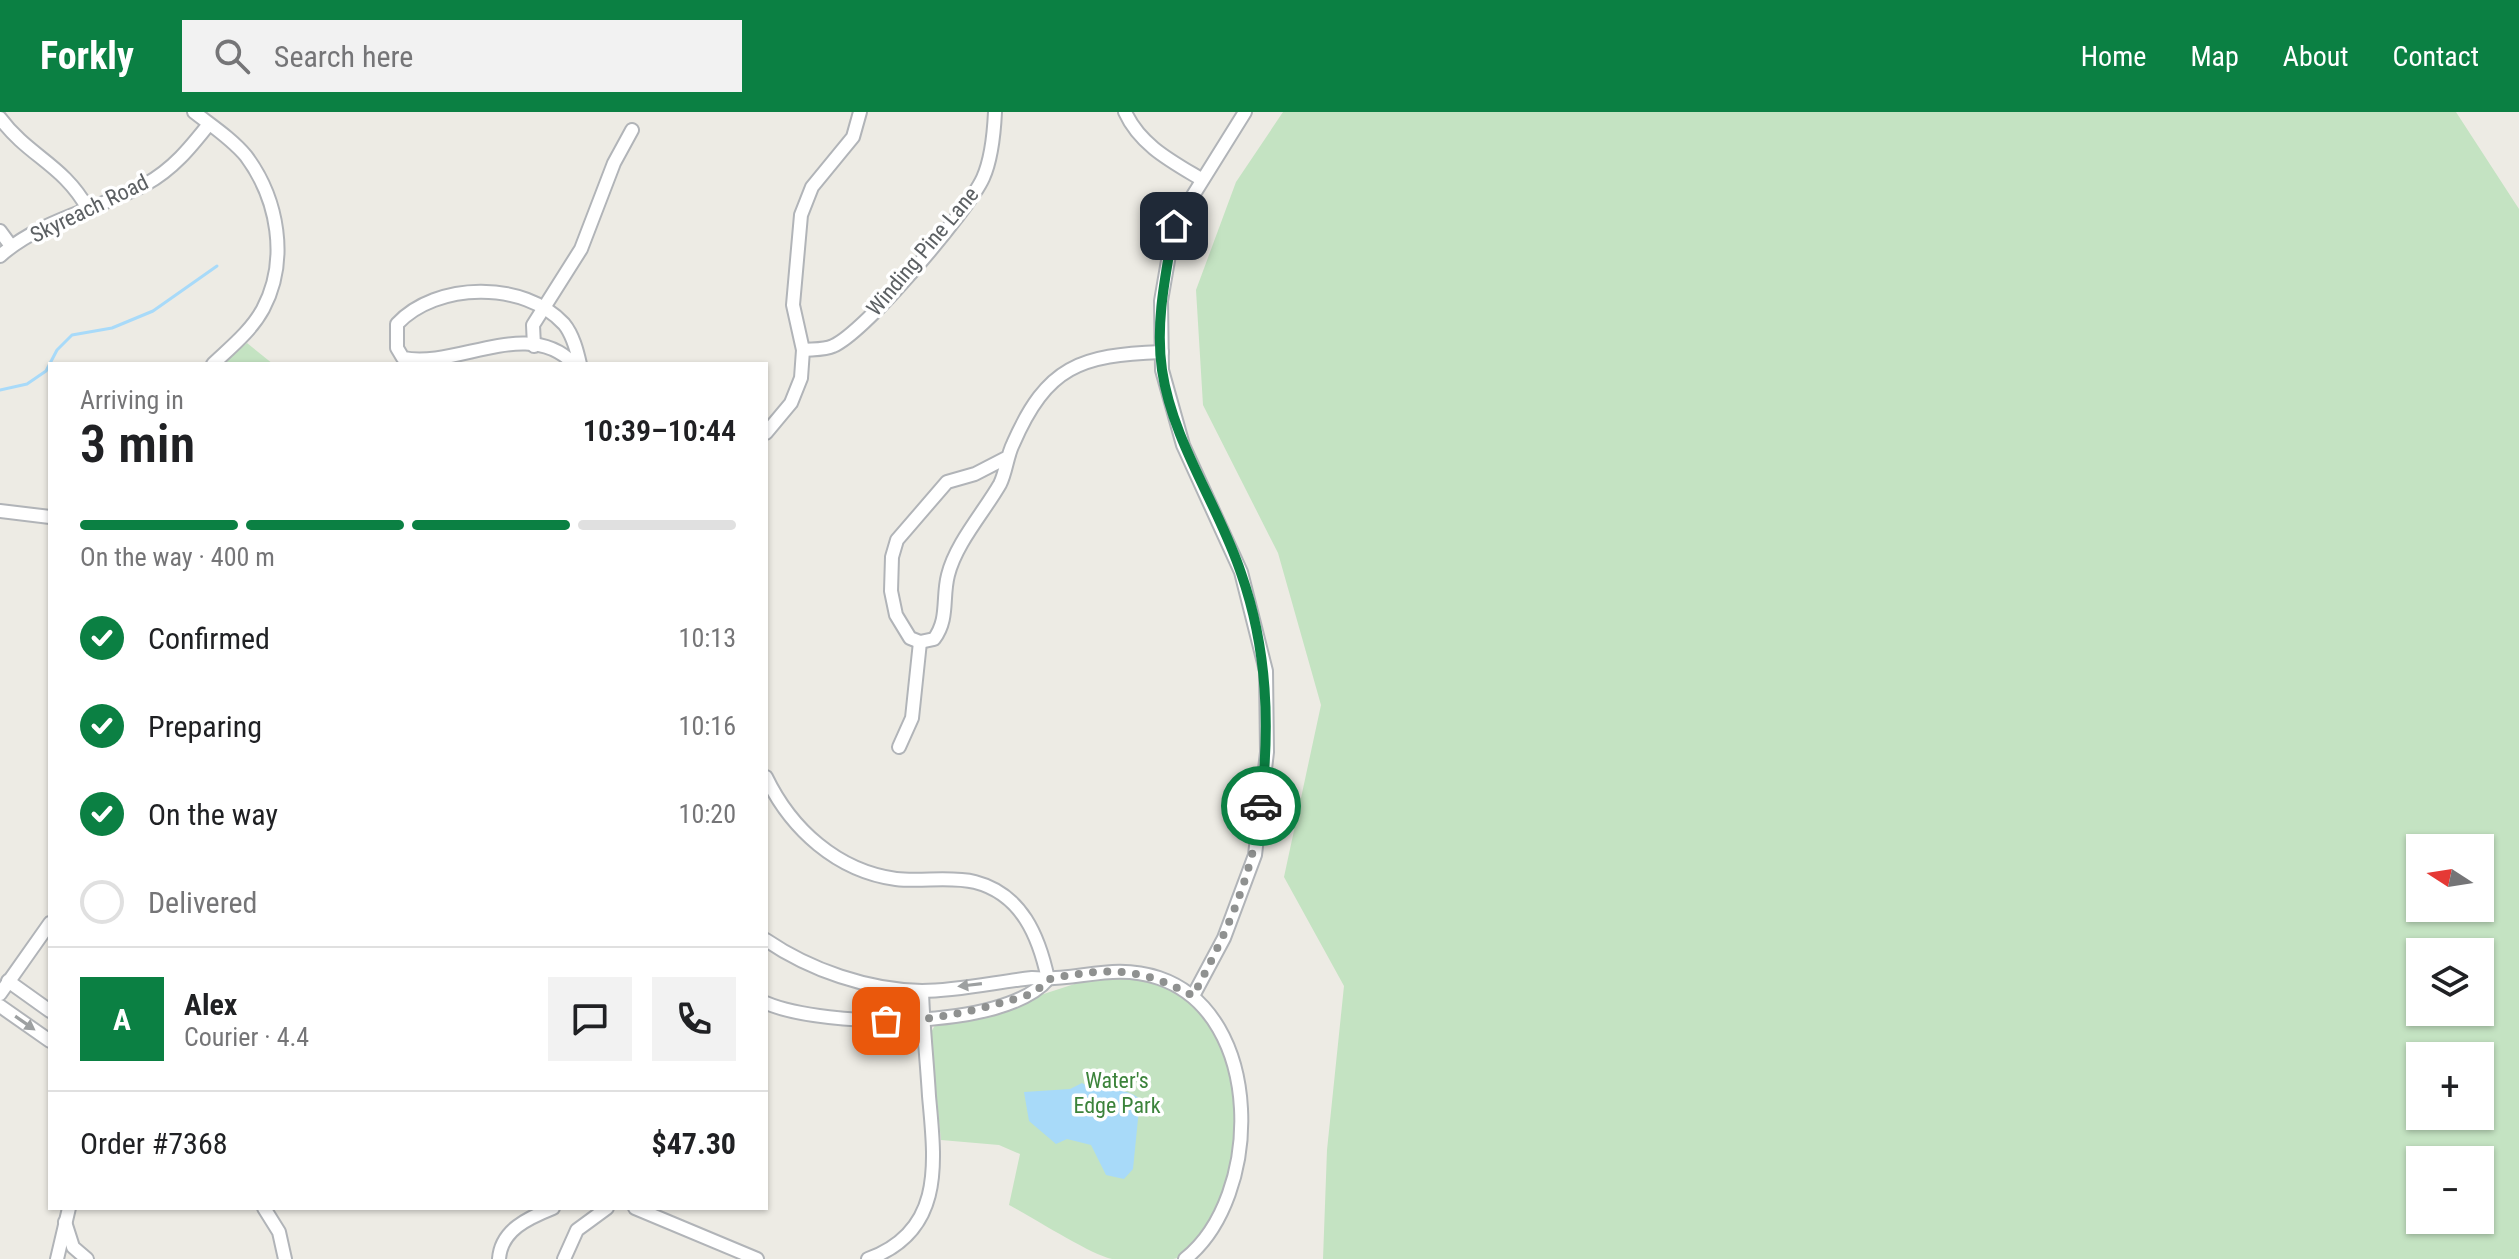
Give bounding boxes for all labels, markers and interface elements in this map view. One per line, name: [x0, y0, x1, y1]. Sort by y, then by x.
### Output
search box: [182, 20, 742, 92]
text: Forkly: [40, 34, 134, 78]
icon: search: [210, 34, 254, 78]
text: Search here: [274, 39, 413, 74]
text: Home: [2081, 40, 2146, 73]
text: Map: [2190, 40, 2239, 73]
text: About: [2283, 40, 2349, 73]
text: Contact: [2393, 40, 2479, 73]
street label: Skyreach Road: [26, 169, 152, 248]
street label: Winding Pine Lane: [861, 182, 983, 321]
pin: [1140, 192, 1208, 260]
icon: home: [1152, 204, 1196, 248]
text: Arriving in: [80, 385, 184, 415]
text: 10:39–10:44: [583, 413, 736, 448]
text: 3 min: [80, 414, 195, 475]
text: On the way · 400 m: [80, 542, 275, 572]
icon: check: [80, 616, 124, 660]
text: Confirmed: [148, 621, 270, 656]
text: 10:13: [679, 623, 736, 653]
icon: check: [80, 704, 124, 748]
text: Preparing: [148, 709, 262, 744]
text: 10:16: [679, 711, 736, 741]
courier: [1221, 766, 1301, 846]
icon: car: [1239, 784, 1283, 828]
icon: check: [80, 792, 124, 836]
text: On the way: [148, 797, 278, 832]
text: 10:20: [679, 799, 736, 829]
north arrow: [2406, 834, 2494, 922]
map controls: [2406, 834, 2494, 1234]
text: Delivered: [148, 885, 257, 920]
button: layers: [2406, 938, 2494, 1026]
button: chat: [548, 977, 632, 1061]
button: phone: [652, 977, 736, 1061]
one-way arrow: [957, 979, 982, 992]
text: Alex: [184, 987, 237, 1022]
pin: [852, 987, 920, 1055]
icon: bag: [864, 999, 908, 1043]
text: A: [113, 1002, 131, 1037]
one-way arrow: [15, 1015, 35, 1031]
text: Courier · 4.4: [184, 1022, 309, 1052]
button: +: [2406, 1042, 2494, 1130]
park label: Water's Edge Park: [1073, 1068, 1161, 1118]
text: Order #7368: [80, 1126, 228, 1161]
text: $47.30: [651, 1126, 736, 1161]
button: −: [2406, 1146, 2494, 1234]

